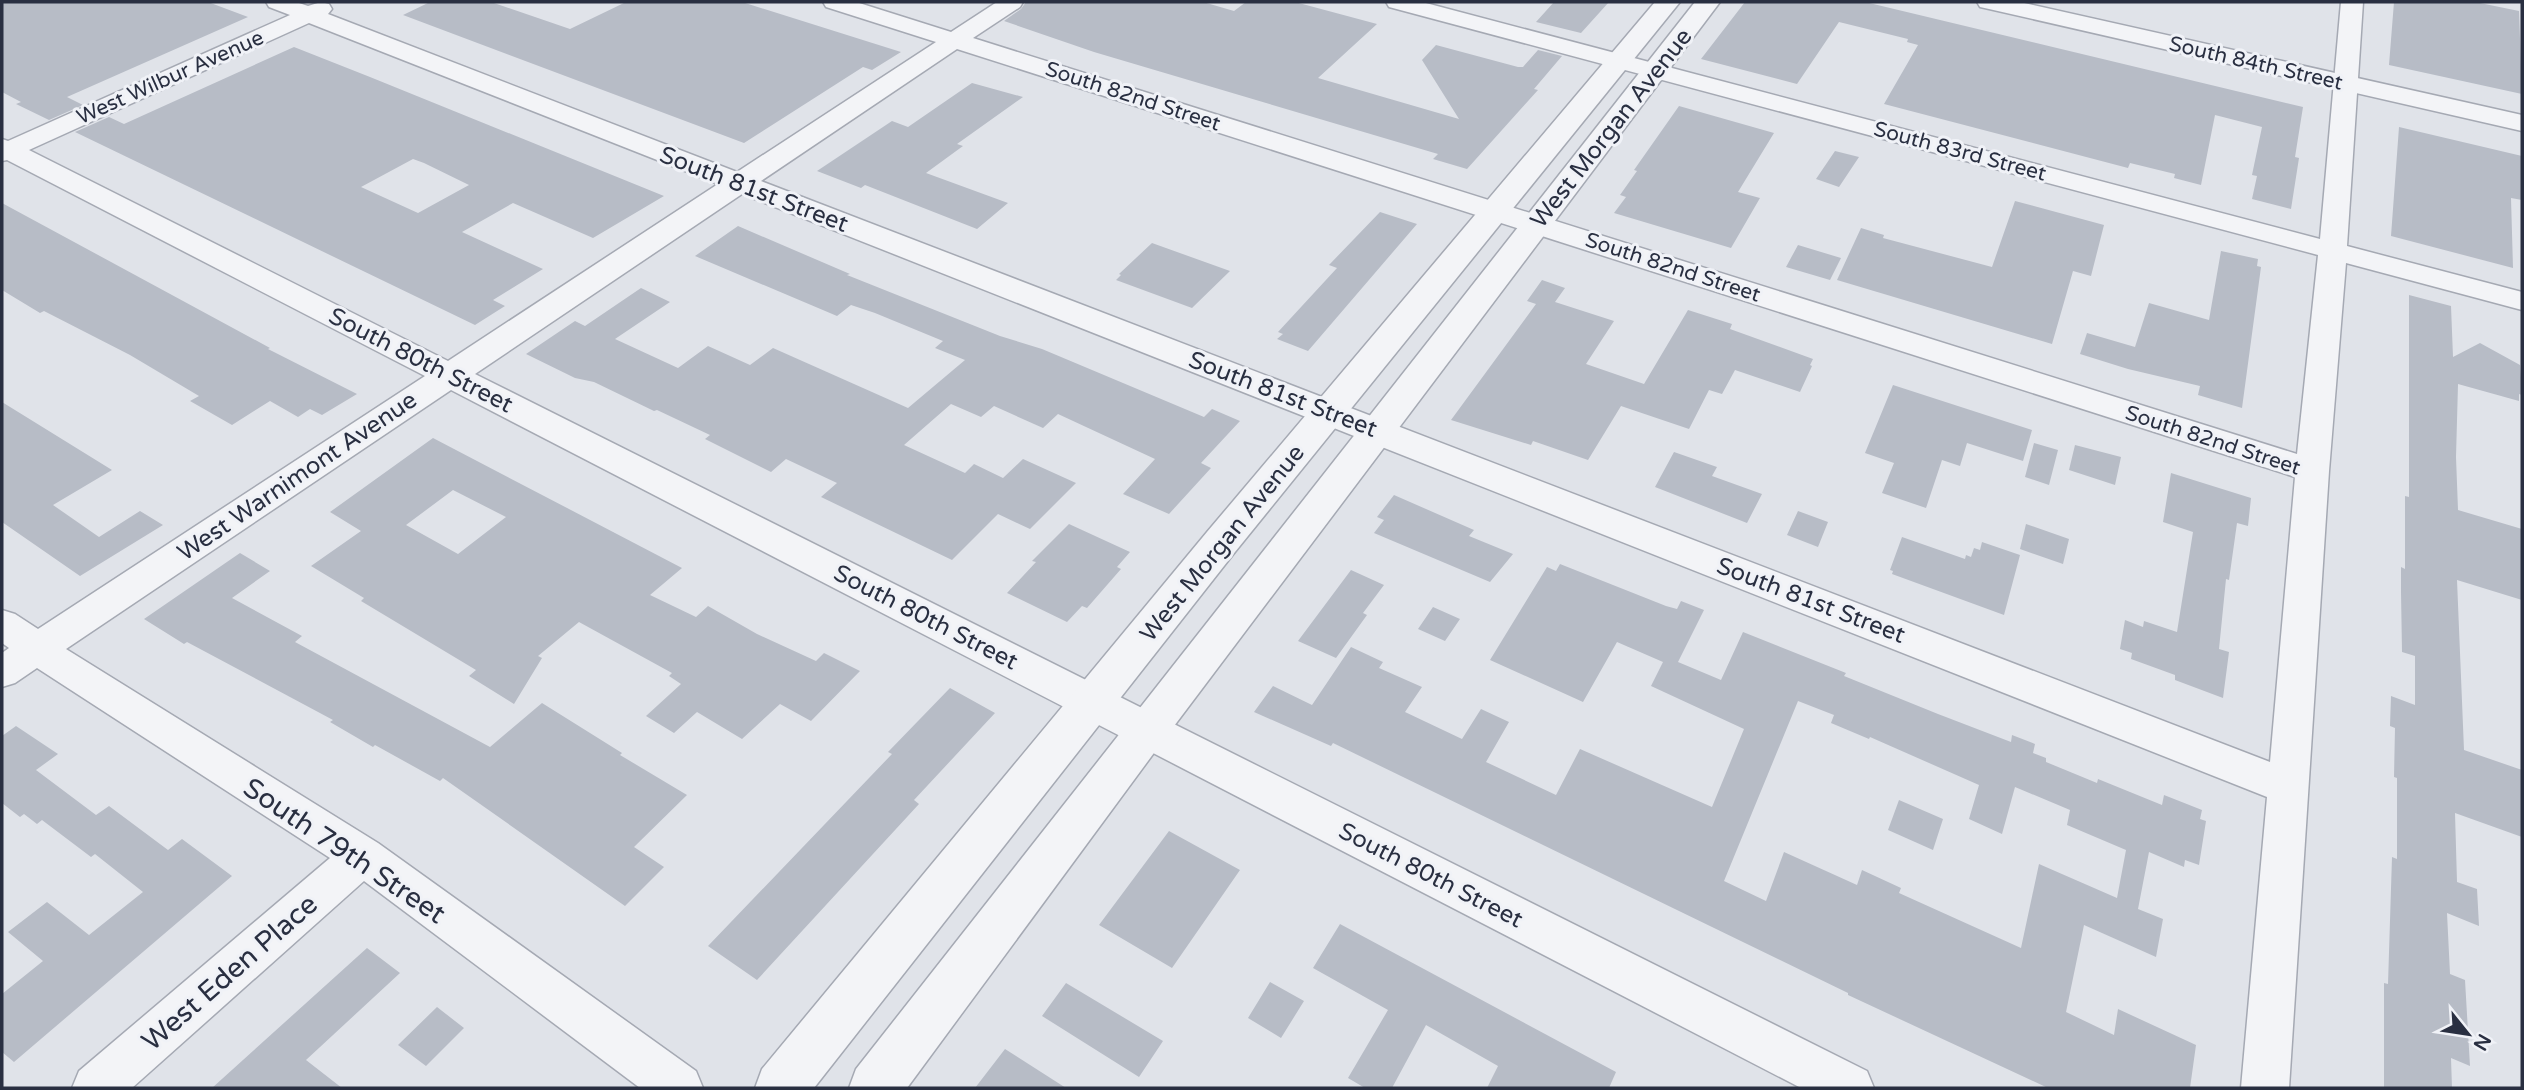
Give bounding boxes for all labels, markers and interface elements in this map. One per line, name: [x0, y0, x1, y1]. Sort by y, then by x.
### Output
street label: West Morgan Avenue: [1524, 23, 1698, 234]
street label: West Wilbur Avenue: [73, 25, 268, 130]
street label: South 84th Street: [2167, 31, 2345, 96]
street label: South 82nd Street: [1042, 56, 1224, 137]
street label: South 83rd Street: [1871, 116, 2049, 187]
street label: South 81st Street: [655, 140, 852, 239]
street label: South 82nd Street: [1582, 227, 1764, 308]
street label: South 80th Street: [324, 301, 518, 419]
street label: South 81st Street: [1184, 345, 1381, 444]
street label: West Warnimont Avenue: [172, 385, 422, 567]
street label: South 82nd Street: [2122, 400, 2304, 481]
street label: West Morgan Avenue: [1134, 439, 1311, 648]
street label: South 81st Street: [1712, 551, 1909, 650]
street label: South 80th Street: [829, 558, 1023, 676]
street label: South 79th Street: [237, 771, 452, 931]
street label: South 80th Street: [1334, 816, 1528, 934]
street label: West Eden Place: [135, 887, 324, 1058]
north arrow: [2433, 999, 2503, 1069]
text: N: [2469, 1030, 2495, 1054]

